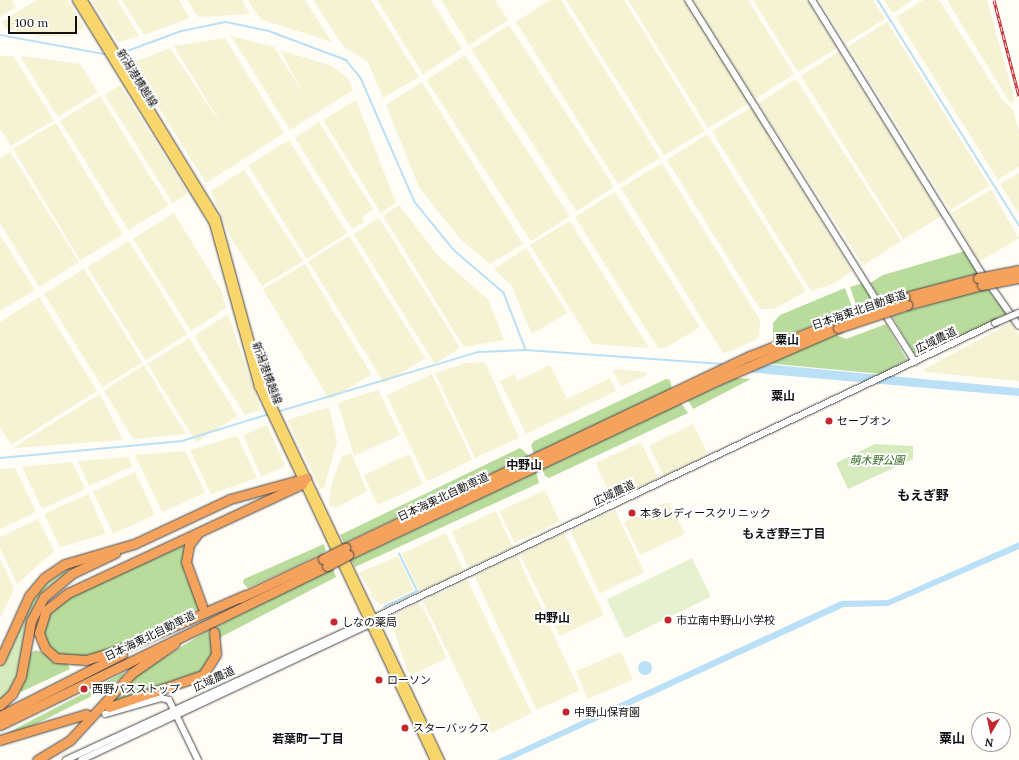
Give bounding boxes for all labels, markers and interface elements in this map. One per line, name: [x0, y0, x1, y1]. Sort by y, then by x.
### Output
scale bar: [10, 8, 79, 34]
text: 100 m: [15, 15, 48, 30]
street label: 新潟港横越線: [114, 47, 160, 109]
street label: 日本海東北自動車道: [810, 288, 908, 332]
street label: 広域農道: [913, 324, 959, 356]
district label: 粟山: [775, 333, 799, 347]
street label: 新潟港横越線: [250, 340, 284, 406]
district label: 粟山: [771, 389, 795, 403]
place label: セーブオン: [837, 414, 892, 428]
marker: セーブオン: [824, 416, 834, 426]
park label: 萌木野公園: [850, 453, 904, 467]
district label: 中野山: [506, 458, 542, 472]
street label: 日本海東北自動車道: [395, 470, 491, 524]
street label: 広域農道: [591, 478, 637, 508]
district label: もえぎ野: [897, 488, 949, 504]
place label: 本多レディースクリニック: [640, 506, 772, 520]
marker: 本多レディースクリニック: [627, 508, 637, 518]
district label: もえぎ野三丁目: [742, 527, 826, 541]
street label: 日本海東北自動車道: [103, 608, 197, 664]
district label: 中野山: [534, 611, 570, 625]
place label: 市立南中野山小学校: [676, 613, 775, 627]
place label: しなの薬局: [342, 615, 397, 629]
marker: 市立南中野山小学校: [663, 615, 673, 625]
marker: しなの薬局: [329, 617, 339, 627]
street label: 広域農道: [191, 664, 237, 694]
place label: ローソン: [387, 673, 431, 687]
marker: ローソン: [374, 675, 384, 685]
place label: 西野バスストップ: [92, 682, 180, 696]
marker: 西野バスストップ: [79, 684, 89, 694]
place label: 中野山保育園: [574, 705, 640, 719]
marker: 中野山保育園: [561, 707, 571, 717]
north arrow: [971, 712, 1011, 752]
place label: スターバックス: [413, 721, 490, 735]
marker: スターバックス: [400, 723, 410, 733]
district label: 粟山: [939, 731, 965, 747]
district label: 若葉町一丁目: [272, 732, 344, 746]
text: N: [984, 735, 995, 750]

